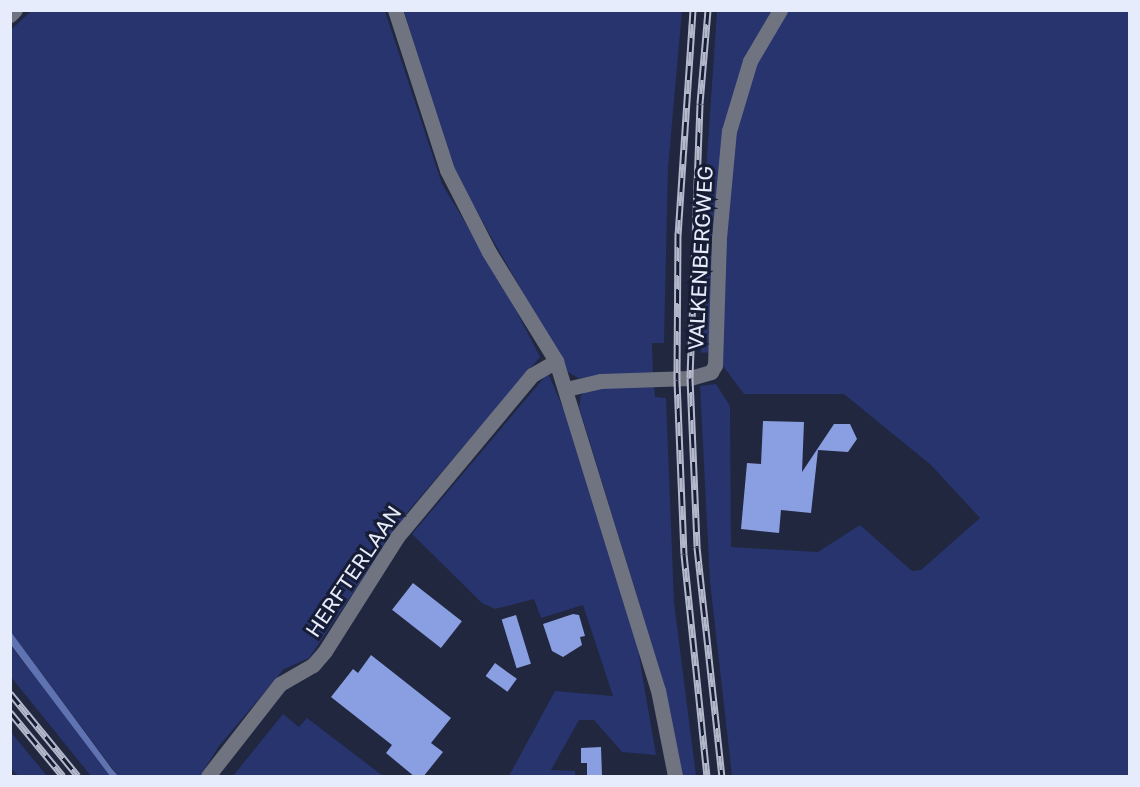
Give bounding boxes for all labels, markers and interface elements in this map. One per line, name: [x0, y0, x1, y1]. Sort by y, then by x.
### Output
street label: VALKENBERGWEG: [683, 165, 717, 351]
street label: HERFTERLAAN: [300, 500, 406, 642]

